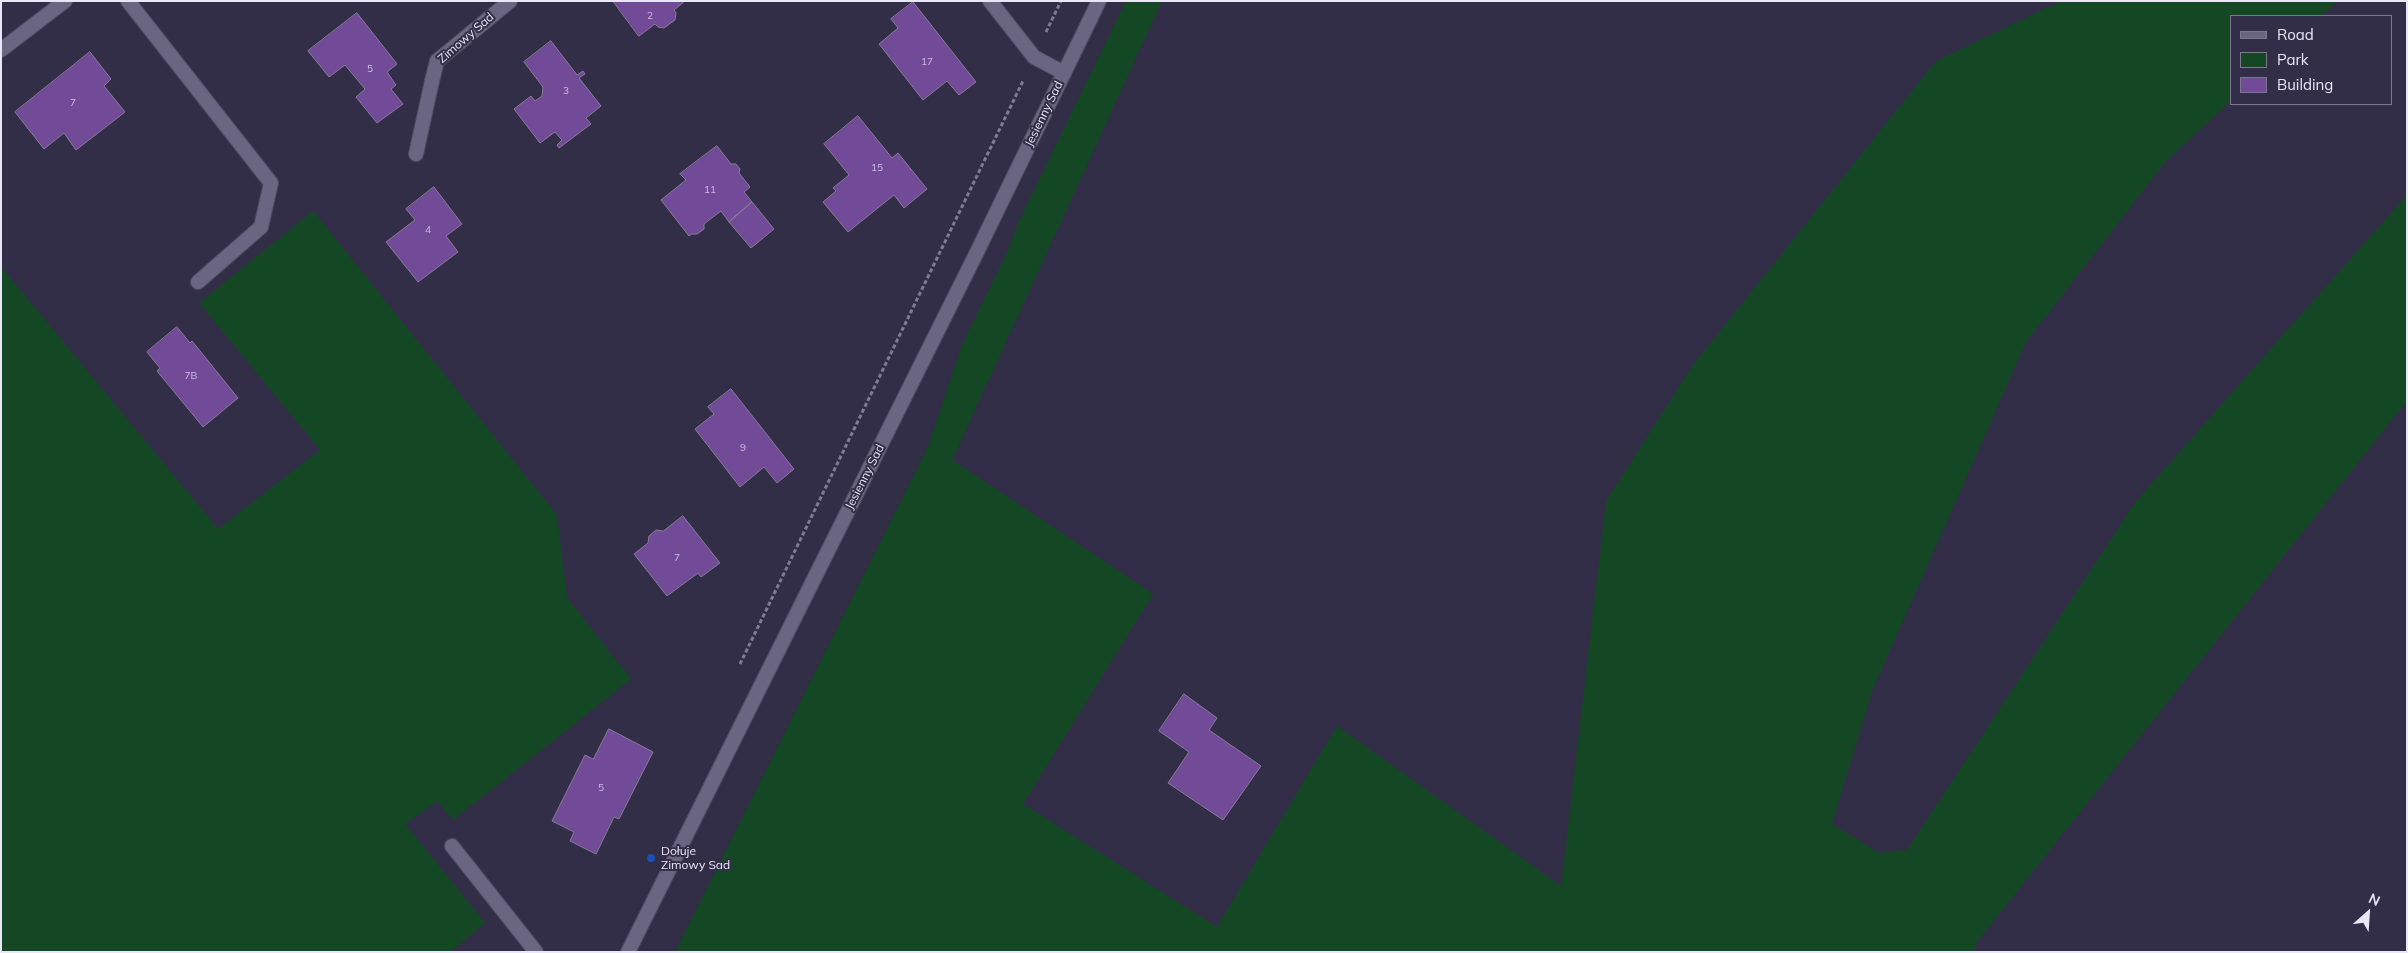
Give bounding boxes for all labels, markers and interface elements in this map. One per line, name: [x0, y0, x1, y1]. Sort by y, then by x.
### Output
street label: Zimowy Sad: [435, 10, 497, 66]
house number: 2: [647, 10, 653, 22]
legend: [2230, 15, 2393, 105]
text: Road: [2277, 25, 2314, 44]
text: Park: [2277, 50, 2309, 69]
house number: 17: [921, 56, 933, 68]
house number: 5: [367, 63, 373, 75]
text: Building: [2277, 75, 2333, 94]
street label: Jesienny Sad: [1022, 79, 1066, 149]
house number: 3: [563, 85, 569, 97]
house number: 7: [70, 97, 76, 109]
house number: 15: [871, 162, 883, 174]
house number: 11: [704, 184, 716, 196]
house number: 4: [425, 224, 431, 236]
house number: 7B: [185, 370, 197, 382]
house number: 9: [740, 442, 746, 454]
street label: Jesienny Sad: [842, 442, 888, 512]
house number: 7: [674, 552, 680, 564]
house number: 5: [598, 782, 604, 794]
place label: Dołuje Zimowy Sad: [661, 844, 730, 872]
marker: Dołuje Zimowy Sad: [645, 852, 657, 864]
north arrow: [2343, 888, 2393, 938]
text: N: [2366, 889, 2383, 910]

